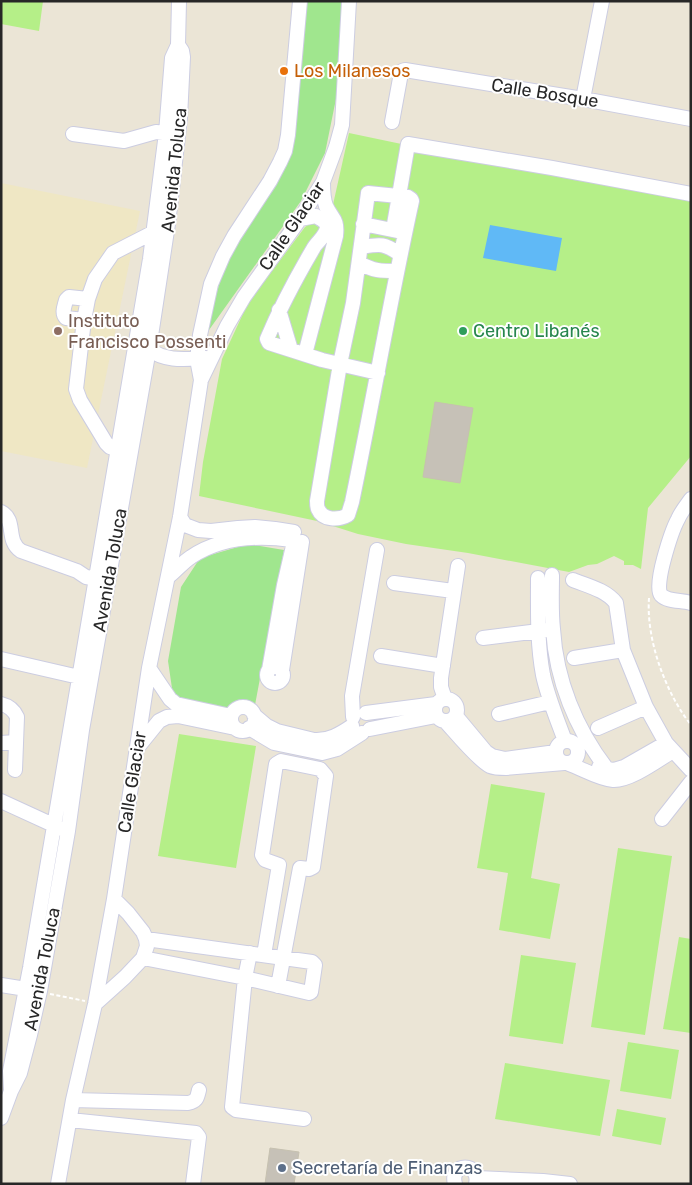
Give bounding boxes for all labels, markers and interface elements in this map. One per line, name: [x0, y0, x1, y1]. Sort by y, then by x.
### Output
place label: Los Milanesos: [294, 60, 411, 82]
marker: Los Milanesos: [278, 65, 290, 77]
street label: Calle Bosque: [490, 74, 600, 112]
street label: Avenida Toluca: [157, 107, 191, 233]
street label: Calle Glaciar: [254, 177, 330, 275]
place label: Instituto Francisco Possenti: [68, 310, 226, 353]
place label: Centro Libanés: [473, 320, 600, 342]
marker: Instituto Francisco Possenti: [52, 325, 64, 337]
marker: Centro Libanés: [457, 325, 469, 337]
street label: Avenida Toluca: [88, 506, 132, 634]
street label: Calle Glaciar: [113, 729, 151, 834]
street label: Avenida Toluca: [19, 905, 65, 1033]
place label: Secretaría de Finanzas: [292, 1157, 483, 1179]
marker: Secretaría de Finanzas: [276, 1162, 288, 1174]

